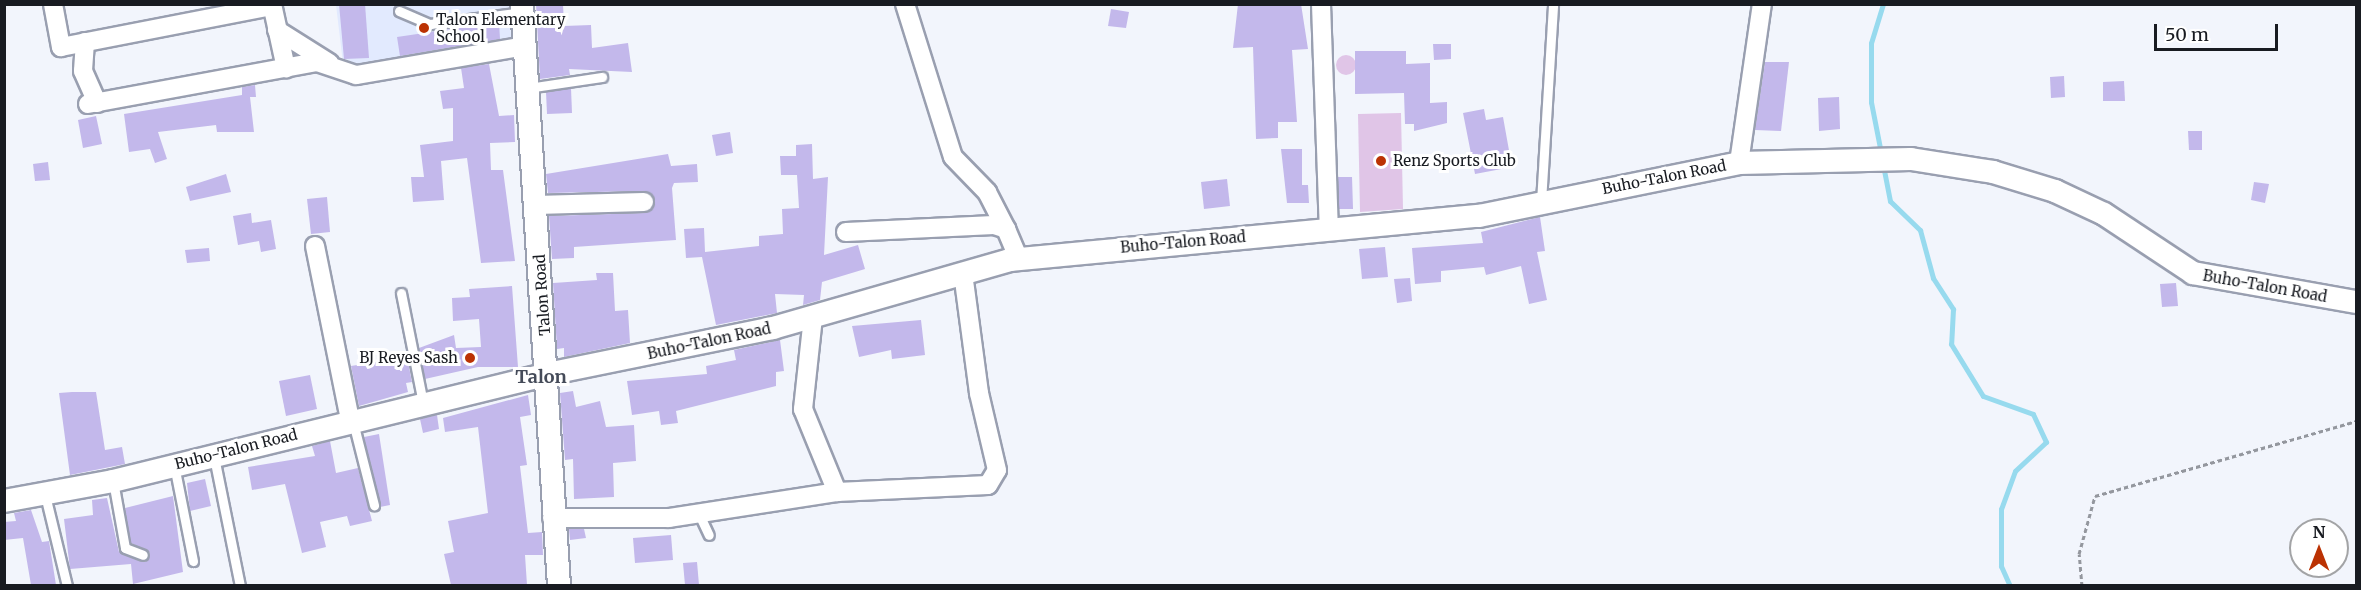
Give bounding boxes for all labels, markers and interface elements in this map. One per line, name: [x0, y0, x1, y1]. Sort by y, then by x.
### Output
place label: Talon Elementary School: [436, 10, 565, 45]
scale bar: [2157, 12, 2282, 50]
marker: Talon Elementary School: [417, 21, 431, 35]
text: 50 m: [2165, 23, 2209, 46]
place label: Renz Sports Club: [1393, 152, 1516, 170]
marker: Renz Sports Club: [1374, 154, 1388, 168]
street label: Buho-Talon Road: [1601, 156, 1727, 198]
street label: Buho-Talon Road: [1120, 228, 1246, 256]
street label: Talon Road: [530, 254, 554, 336]
street label: Buho-Talon Road: [2201, 266, 2329, 306]
street label: Buho-Talon Road: [646, 319, 772, 363]
place label: BJ Reyes Sash: [359, 349, 458, 367]
marker: BJ Reyes Sash: [463, 351, 477, 365]
district label: Talon: [515, 366, 567, 388]
street label: Buho-Talon Road: [173, 425, 299, 473]
north arrow: [2289, 518, 2349, 578]
text: N: [2313, 522, 2325, 542]

